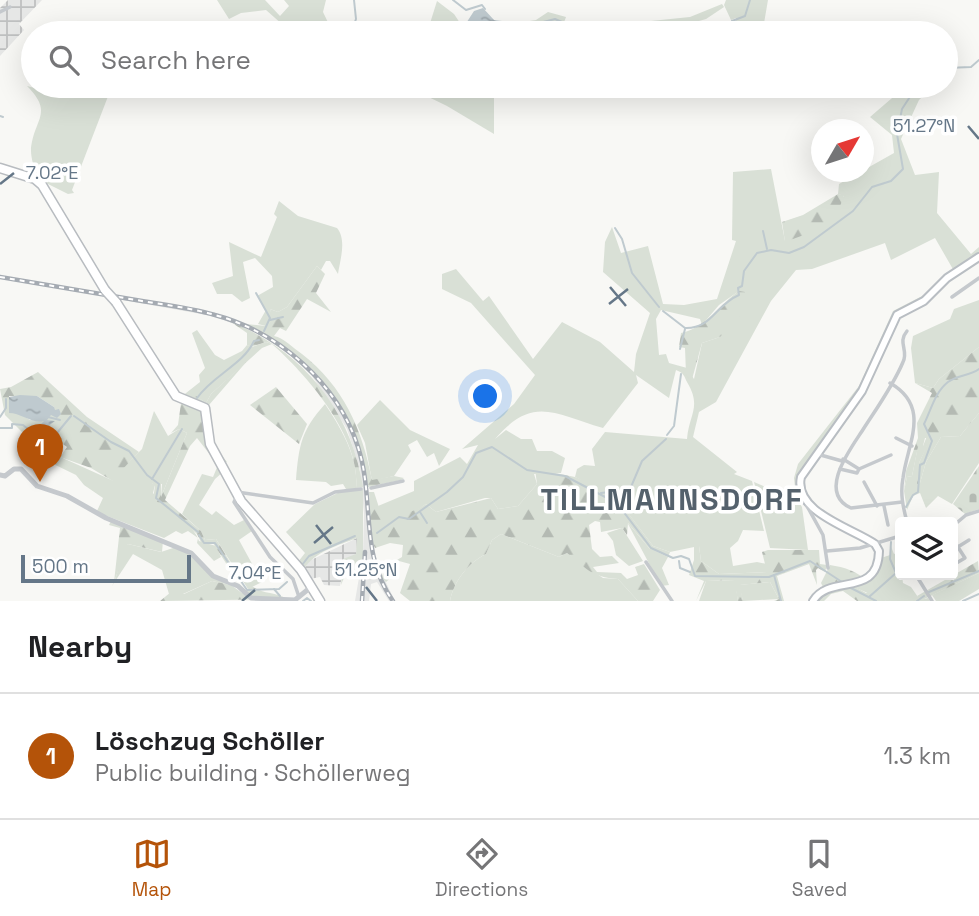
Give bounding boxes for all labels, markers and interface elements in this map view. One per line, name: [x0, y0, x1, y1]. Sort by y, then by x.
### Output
search box: [21, 21, 958, 98]
icon: search: [45, 41, 83, 79]
text: Search here: [101, 43, 251, 77]
text: 51.27°N: [893, 114, 955, 137]
north arrow: [811, 119, 874, 182]
text: 7.02°E: [26, 161, 78, 184]
your location: [468, 379, 502, 413]
pin: 1: [17, 424, 63, 482]
district label: TILLMANNSDORF: [540, 480, 804, 519]
map controls: [895, 517, 958, 580]
button: layers: [895, 517, 958, 580]
scale bar: [21, 552, 191, 584]
text: 500 m: [32, 554, 89, 579]
text: 51.25°N: [334, 558, 398, 581]
text: 7.04°E: [228, 561, 282, 584]
text: Nearby: [28, 627, 132, 666]
text: Löschzug Schöller: [95, 724, 325, 758]
text: 1: [46, 741, 56, 771]
text: 1.3 km: [884, 741, 951, 771]
text: Public building · Schöllerweg: [95, 758, 411, 788]
tab: Map: [132, 835, 171, 902]
tab: Directions: [435, 835, 528, 902]
tab: Saved: [792, 835, 847, 902]

